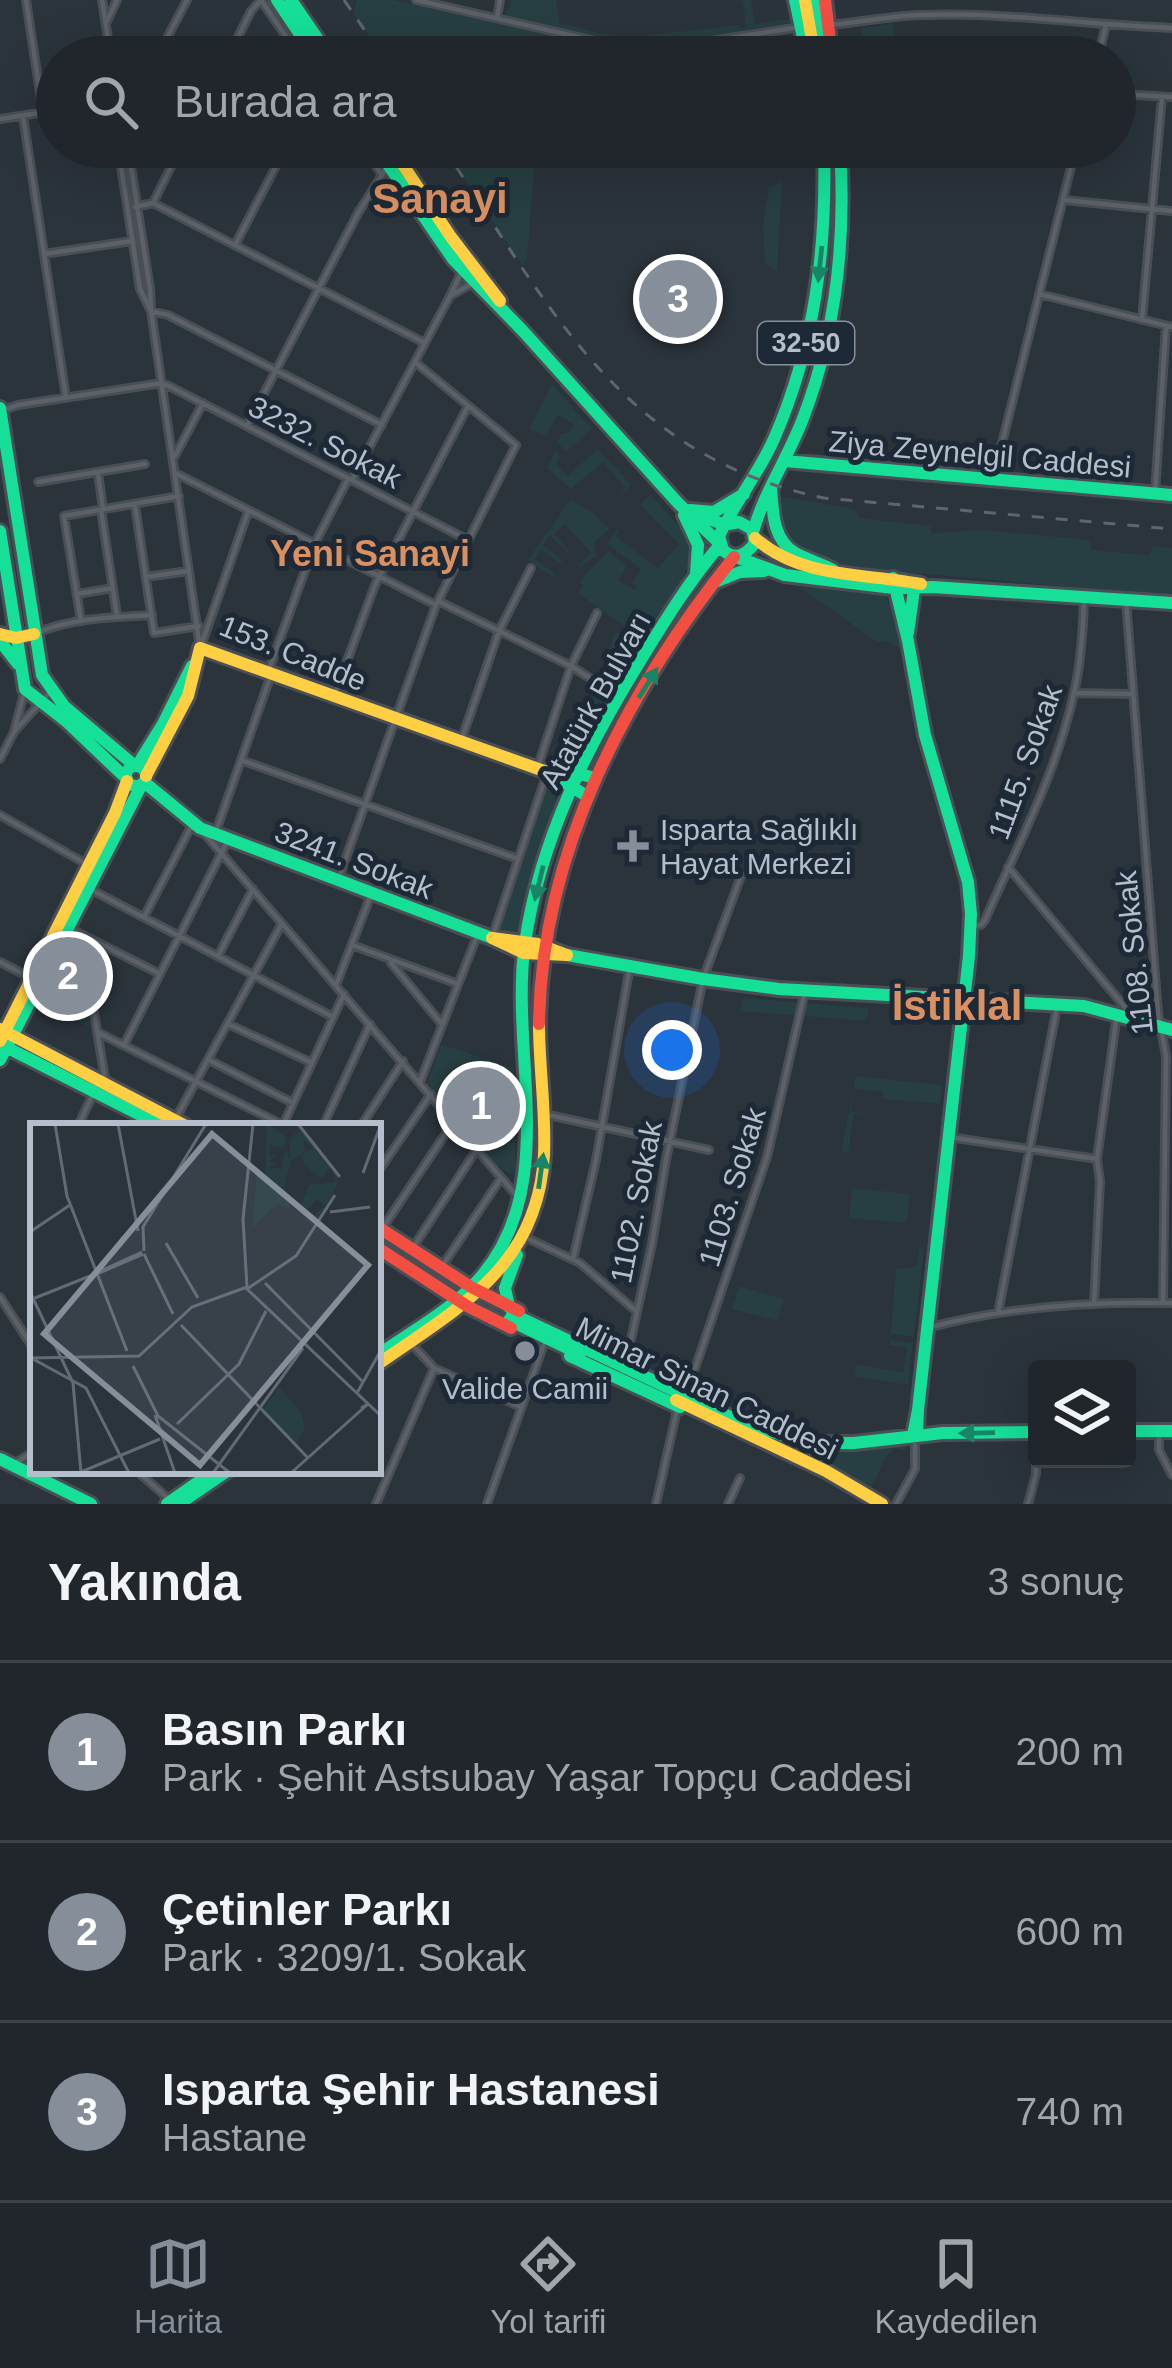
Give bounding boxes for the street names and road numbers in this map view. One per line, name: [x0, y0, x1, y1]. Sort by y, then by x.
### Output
road number: 32-50: [758, 322, 854, 364]
street label: 3232. Sokak: [243, 389, 408, 495]
street label: Ziya Zeynelgil Caddesi: [827, 424, 1133, 484]
street label: Atatürk Bulvarı: [533, 606, 657, 794]
street label: 153. Cadde: [215, 609, 371, 697]
street label: 1115. Sokak: [982, 679, 1069, 844]
street label: 3241. Sokak: [270, 815, 439, 906]
street label: 1108. Sokak: [1109, 868, 1159, 1037]
street label: 1103. Sokak: [692, 1103, 772, 1271]
street label: 1102. Sokak: [604, 1117, 668, 1286]
street label: Mimar Sinan Caddesi: [571, 1310, 843, 1466]

